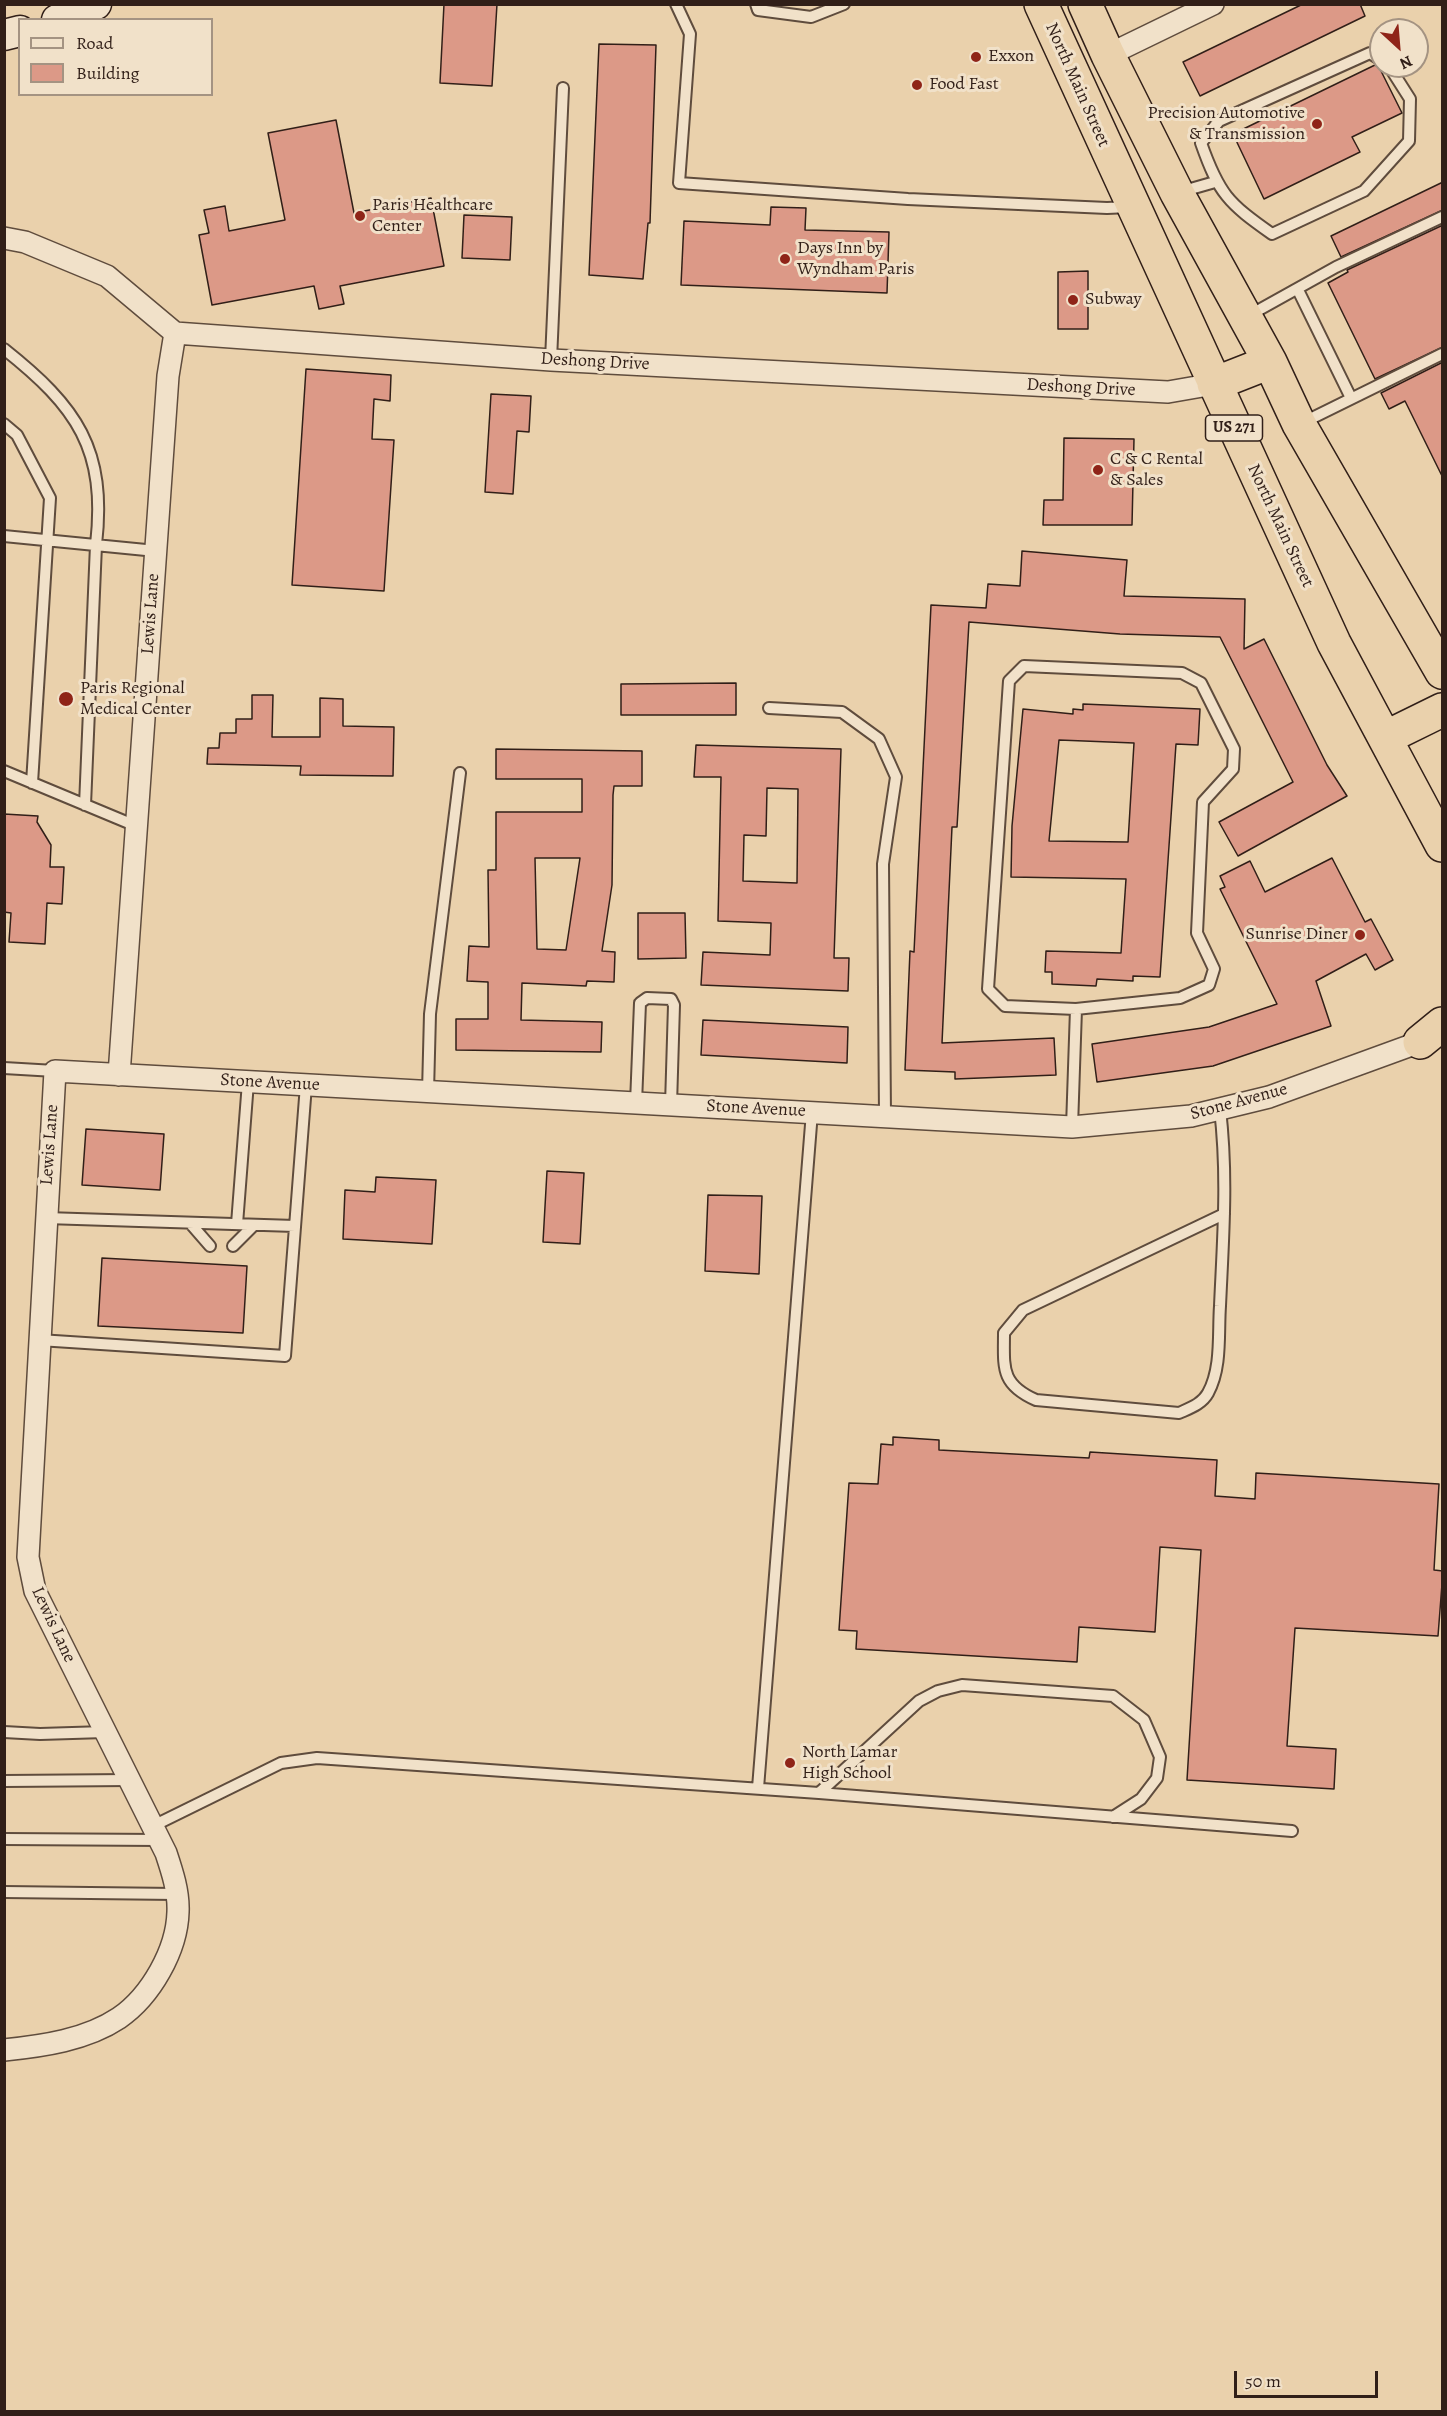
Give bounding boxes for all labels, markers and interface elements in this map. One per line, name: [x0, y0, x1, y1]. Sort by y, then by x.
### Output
legend: [18, 18, 213, 96]
north arrow: [1369, 18, 1429, 78]
street label: North Main Street: [1040, 20, 1114, 150]
text: Road: [76, 31, 113, 55]
place label: Exxon: [988, 46, 1034, 68]
marker: Exxon: [969, 50, 983, 64]
text: N: [1396, 50, 1416, 75]
text: Building: [76, 61, 140, 85]
place label: Food Fast: [929, 74, 999, 96]
marker: Food Fast: [910, 78, 924, 92]
place label: Precision Automotive & Transmission: [1148, 103, 1305, 146]
marker: Precision Automotive & Transmission: [1310, 117, 1324, 131]
place label: Paris Healthcare Center: [372, 195, 493, 238]
marker: Paris Healthcare Center: [353, 209, 367, 223]
place label: Days Inn by Wyndham Paris: [797, 238, 915, 280]
marker: Days Inn by Wyndham Paris: [778, 252, 792, 266]
place label: Subway: [1085, 289, 1142, 311]
marker: Subway: [1066, 293, 1080, 307]
street label: Deshong Drive: [540, 348, 650, 376]
street label: Deshong Drive: [1026, 374, 1136, 402]
road number: US 271: [1206, 415, 1262, 441]
place label: C & C Rental & Sales: [1110, 449, 1203, 492]
street label: North Main Street: [1242, 461, 1318, 591]
marker: C & C Rental & Sales: [1091, 463, 1105, 477]
street label: Lewis Lane: [137, 573, 165, 655]
place label: Paris Regional Medical Center: [80, 678, 191, 720]
marker: Paris Regional Medical Center: [57, 690, 75, 708]
place label: Sunrise Diner: [1245, 924, 1348, 946]
marker: Sunrise Diner: [1353, 928, 1367, 942]
street label: Stone Avenue: [220, 1070, 320, 1096]
street label: Stone Avenue: [1188, 1079, 1290, 1125]
street label: Stone Avenue: [706, 1096, 806, 1122]
street label: Lewis Lane: [36, 1104, 64, 1186]
street label: Lewis Lane: [26, 1584, 80, 1666]
place label: North Lamar High School: [802, 1742, 897, 1784]
marker: North Lamar High School: [783, 1756, 797, 1770]
scale bar: [1237, 2359, 1381, 2397]
text: 50 m: [1245, 2369, 1281, 2393]

